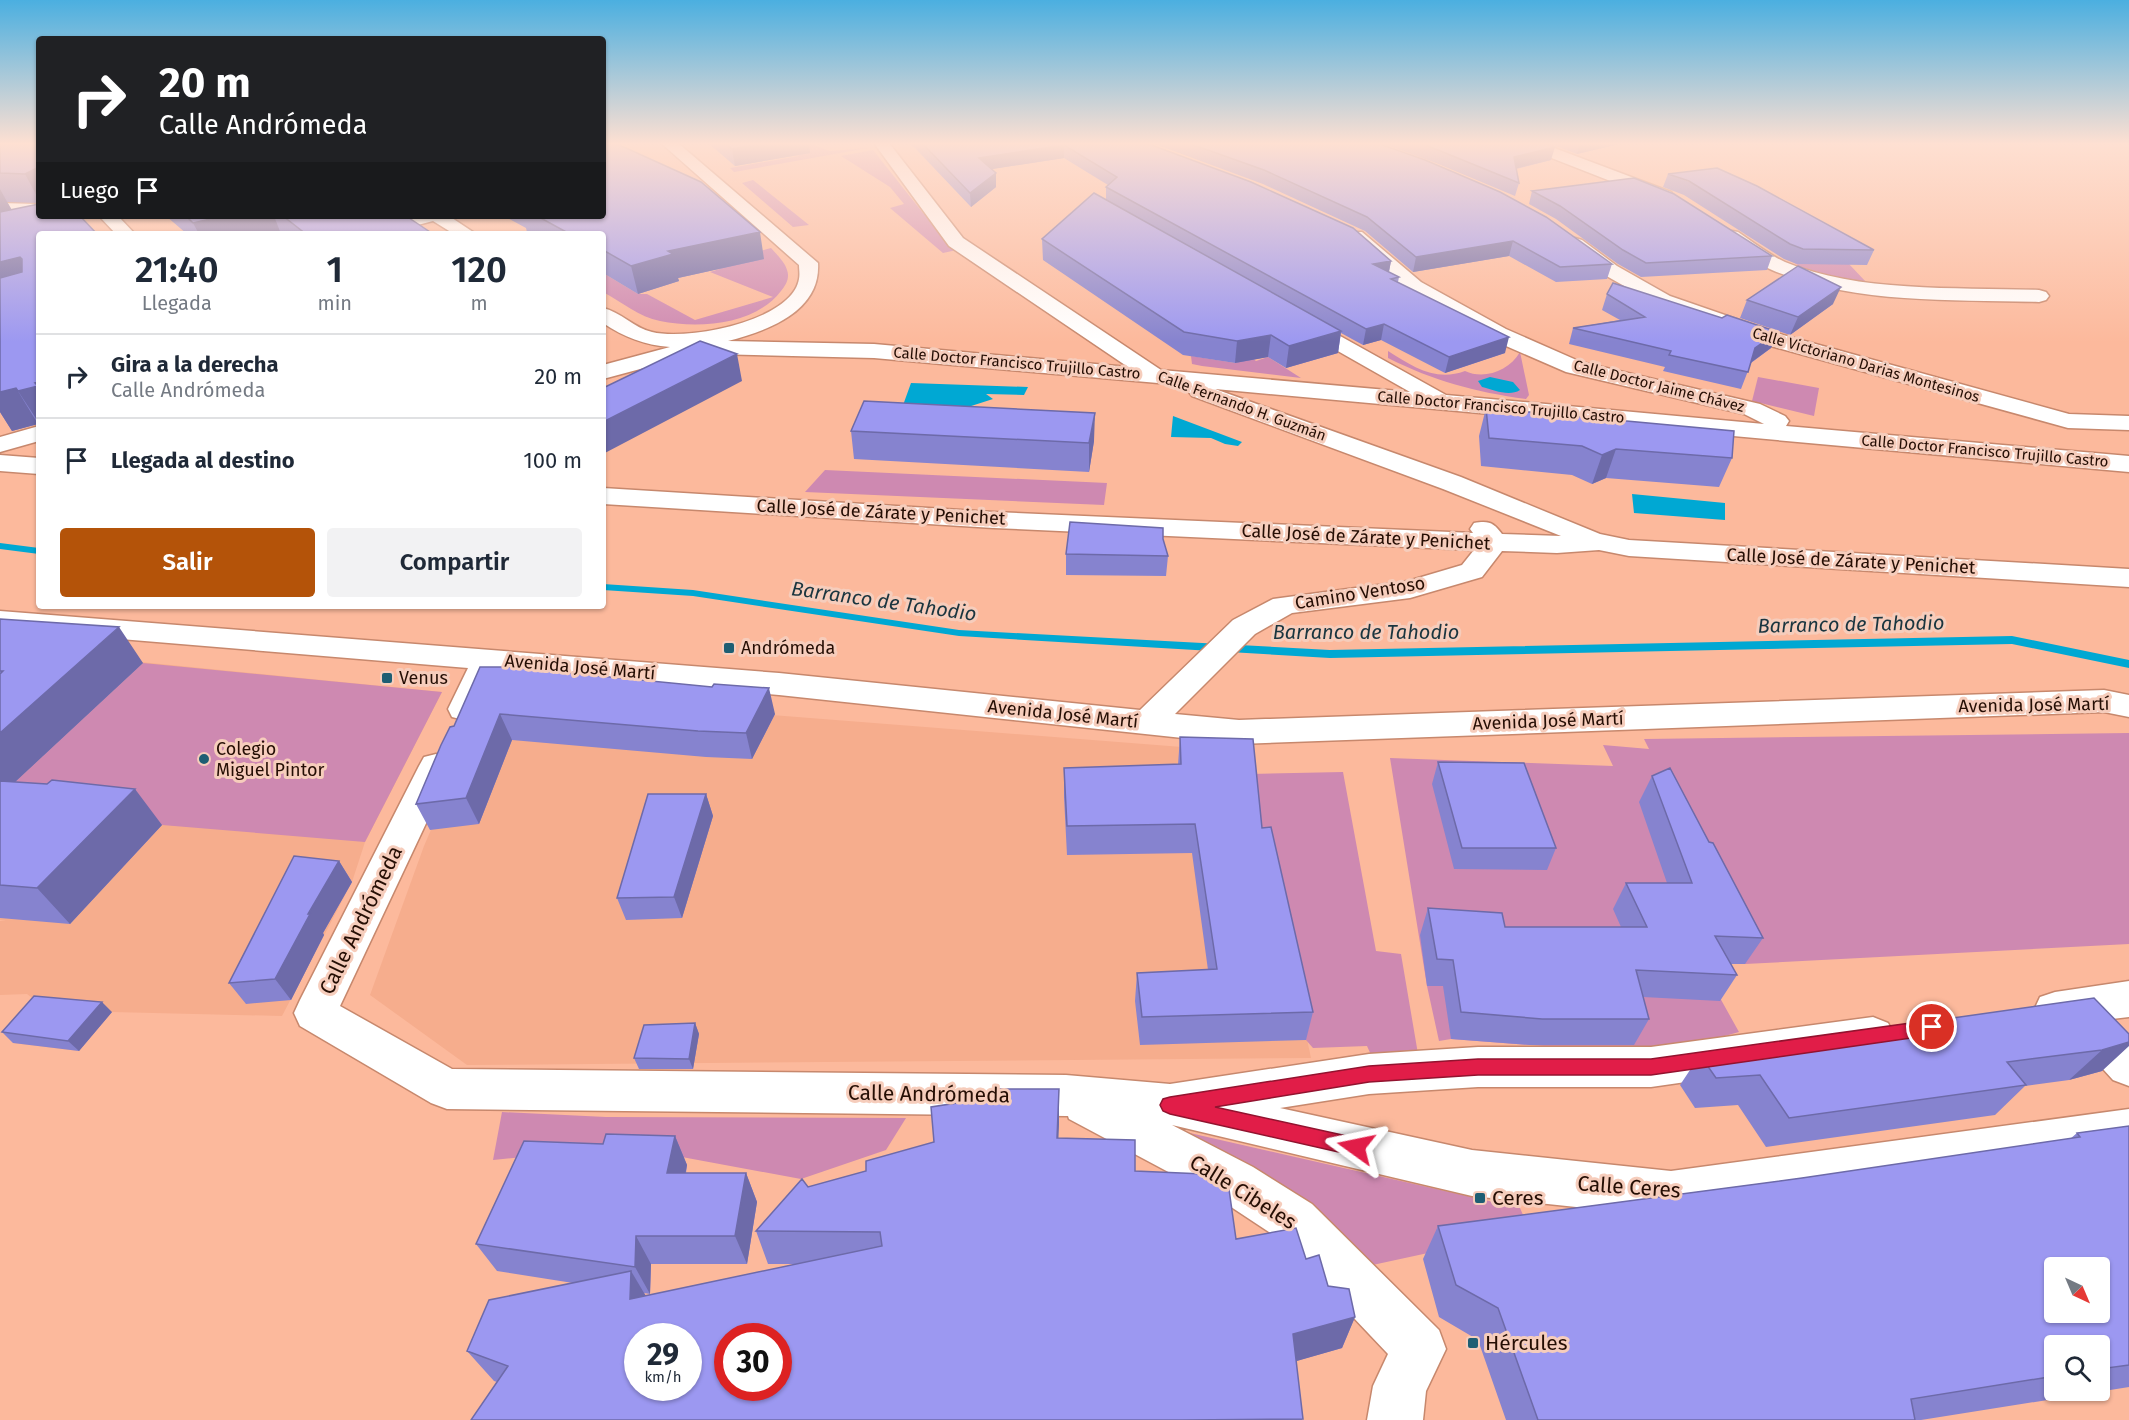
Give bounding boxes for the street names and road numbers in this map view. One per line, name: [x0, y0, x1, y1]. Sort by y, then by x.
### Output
street label: Calle Victoriano Darias Montesinos: [1750, 324, 1982, 406]
street label: Calle Doctor Francisco Trujillo Castro: [893, 343, 1141, 383]
street label: Calle Doctor Jaime Chávez: [1572, 356, 1747, 416]
street label: Calle Fernando H. Guzmán: [1155, 367, 1329, 445]
street label: Calle Doctor Francisco Trujillo Castro: [1377, 387, 1625, 427]
street label: Calle Doctor Francisco Trujillo Castro: [1861, 431, 2109, 471]
street label: Calle José de Zárate y Penichet: [756, 494, 1006, 530]
street label: Calle José de Zárate y Penichet: [1241, 519, 1491, 555]
street label: Calle José de Zárate y Penichet: [1726, 543, 1976, 579]
street label: Camino Ventoso: [1293, 572, 1427, 614]
street label: Avenida José Martí: [504, 649, 656, 685]
street label: Avenida José Martí: [1958, 693, 2110, 717]
street label: Avenida José Martí: [987, 695, 1139, 733]
street label: Avenida José Martí: [1472, 707, 1624, 735]
street label: Calle Andrómeda: [314, 841, 408, 999]
street label: Calle Andrómeda: [848, 1080, 1010, 1108]
street label: Calle Cibeles: [1185, 1149, 1301, 1235]
street label: Calle Ceres: [1576, 1170, 1682, 1204]

